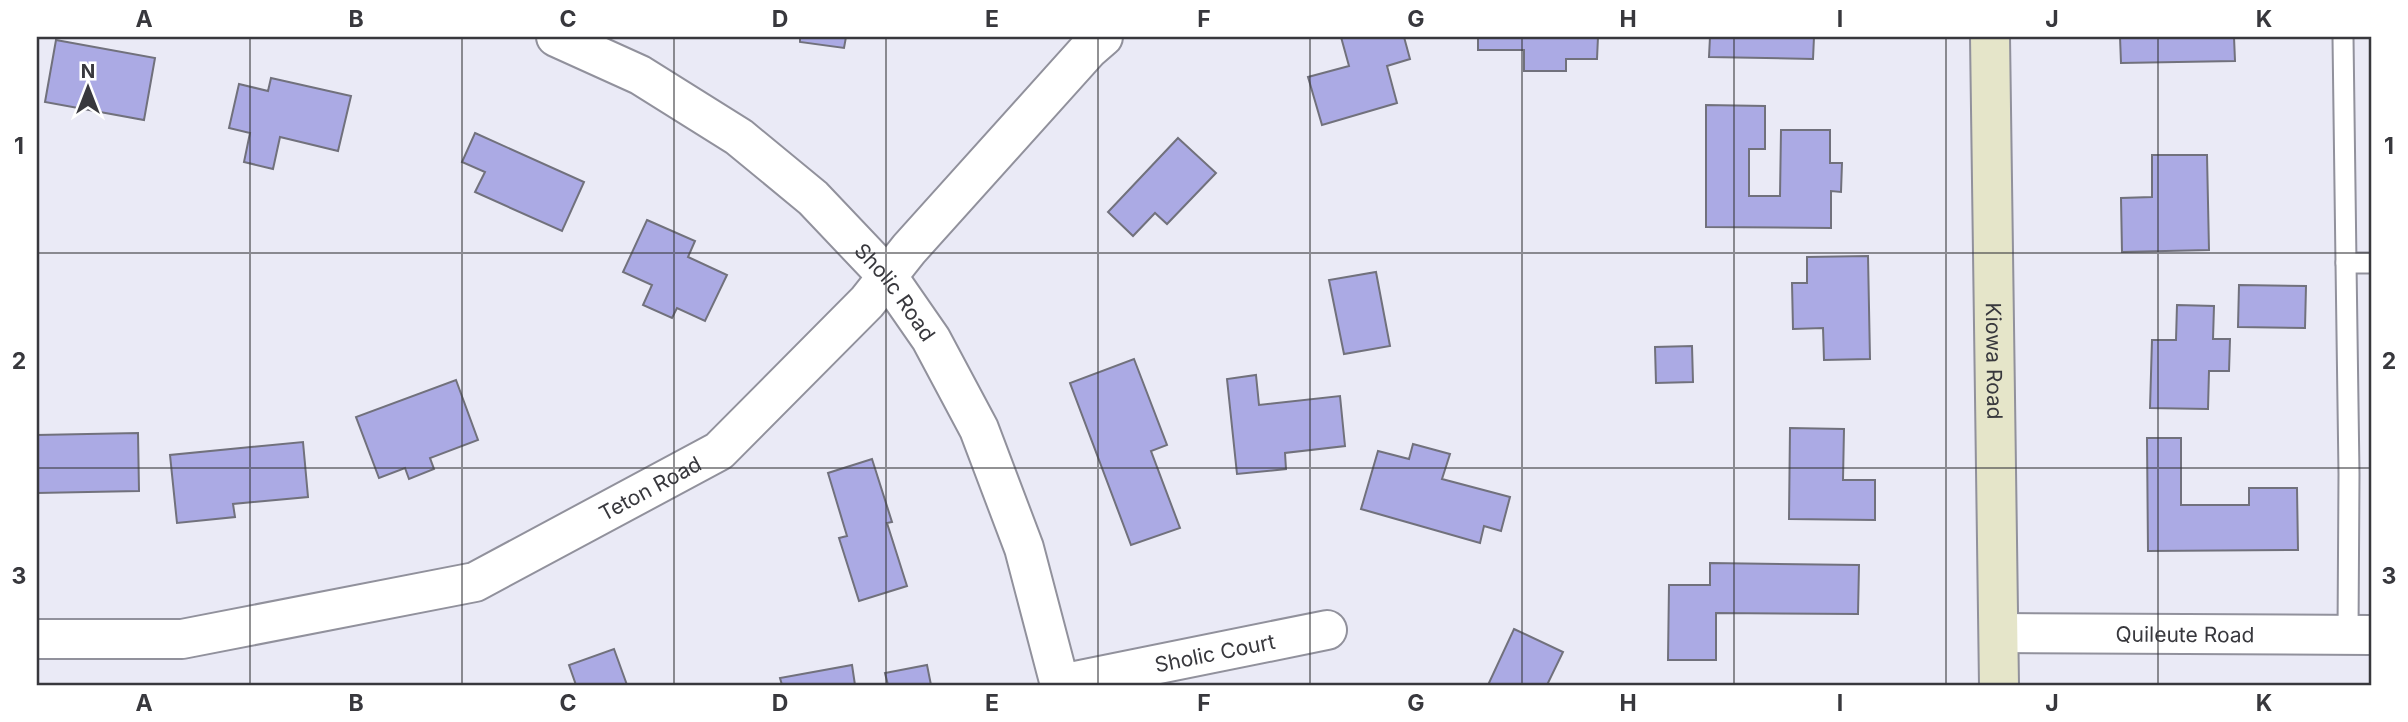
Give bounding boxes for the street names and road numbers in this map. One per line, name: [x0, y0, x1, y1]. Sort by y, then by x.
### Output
street label: Sholic Road: [850, 238, 941, 346]
street label: Kiowa Road: [1981, 302, 2008, 420]
street label: Teton Road: [594, 450, 705, 526]
street label: Quileute Road: [2116, 621, 2254, 647]
street label: Sholic Court: [1153, 628, 1277, 677]

